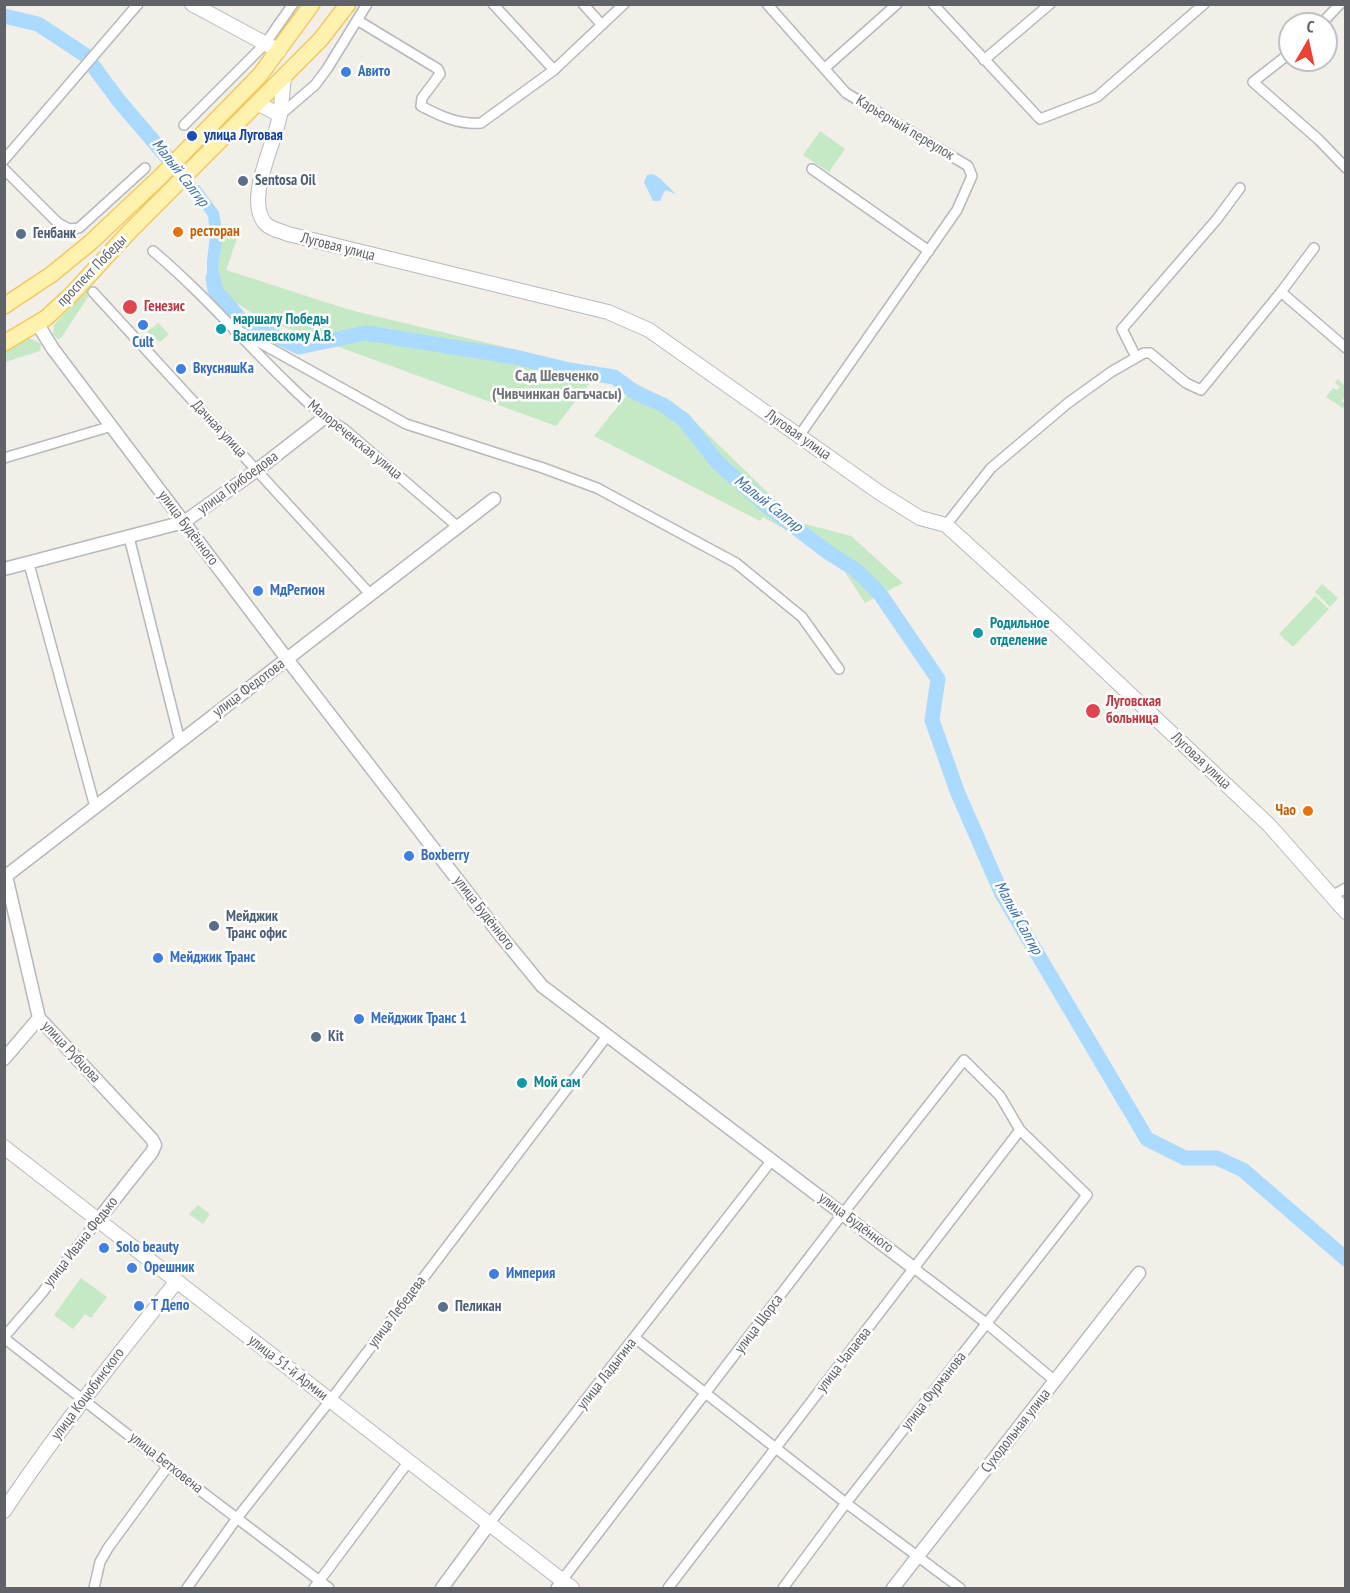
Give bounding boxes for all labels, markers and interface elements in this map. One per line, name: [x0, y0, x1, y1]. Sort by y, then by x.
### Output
north arrow: [1278, 12, 1338, 72]
text: С: [1305, 16, 1316, 37]
place label: Авито: [358, 63, 390, 81]
marker: Авито: [339, 65, 353, 79]
street label: Карьерный переулок: [853, 92, 957, 164]
place label: улица Луговая: [204, 127, 283, 145]
marker: улица Луговая: [185, 129, 199, 143]
water label: Малый Салгир: [147, 135, 213, 211]
place label: Sentosa Oil: [255, 172, 316, 190]
marker: Sentosa Oil: [236, 174, 250, 188]
place label: ресторан: [190, 223, 240, 241]
place label: Генбанк: [33, 225, 76, 243]
marker: ресторан: [171, 225, 185, 239]
marker: Генбанк: [14, 227, 28, 241]
street label: Луговая улица: [299, 229, 377, 265]
street label: проспект Победы: [53, 231, 131, 311]
marker: Генезис: [121, 298, 139, 316]
place label: Генезис: [144, 298, 185, 316]
place label: маршалу Победы Василевскому А.В.: [233, 311, 334, 346]
marker: Cult: [136, 318, 150, 332]
marker: маршалу Победы Василевскому А.В.: [214, 322, 228, 336]
place label: Cult: [132, 334, 154, 352]
place label: ВкусняшКа: [193, 360, 254, 378]
marker: ВкусняшКа: [174, 362, 188, 376]
district label: Сад Шевченко (Чивчинкан багъчасы): [492, 366, 622, 404]
street label: Дачная улица: [188, 396, 250, 462]
street label: Малореченская улица: [304, 396, 406, 484]
street label: Луговая улица: [762, 406, 834, 464]
street label: улица Грибоедова: [194, 448, 282, 518]
water label: Малый Салгир: [730, 471, 806, 537]
street label: улица Будённого: [154, 487, 222, 569]
place label: МдРегион: [270, 582, 325, 600]
marker: МдРегион: [251, 584, 265, 598]
place label: Родильное отделение: [990, 615, 1050, 650]
marker: Родильное отделение: [971, 626, 985, 640]
street label: улица Федотова: [209, 655, 289, 721]
place label: Луговская больница: [1106, 693, 1161, 728]
marker: Луговская больница: [1084, 702, 1102, 720]
street label: Луговая улица: [1167, 729, 1235, 793]
place label: Чао: [1276, 802, 1296, 820]
marker: Чао: [1301, 804, 1315, 818]
place label: Boxberry: [421, 847, 469, 865]
marker: Boxberry: [402, 849, 416, 863]
street label: улица Будённого: [449, 872, 519, 954]
water label: Малый Салгир: [990, 878, 1046, 958]
place label: Мейджик Транс офис: [226, 908, 287, 943]
marker: Мейджик Транс офис: [207, 919, 221, 933]
place label: Мейджик Транс: [170, 949, 255, 967]
marker: Мейджик Транс: [151, 951, 165, 965]
place label: Мейджик Транс 1: [371, 1010, 467, 1028]
marker: Мейджик Транс 1: [352, 1012, 366, 1026]
street label: улица Рубцова: [38, 1017, 104, 1087]
place label: Kit: [328, 1028, 344, 1046]
marker: Kit: [309, 1030, 323, 1044]
place label: Мой сам: [534, 1074, 580, 1092]
marker: Мой сам: [515, 1076, 529, 1090]
street label: улица Будённого: [815, 1189, 897, 1257]
street label: улица Ивана Федько: [40, 1193, 122, 1291]
place label: Solo beauty: [116, 1239, 179, 1257]
marker: Solo beauty: [97, 1241, 111, 1255]
place label: Орешник: [144, 1259, 194, 1277]
marker: Орешник: [125, 1261, 139, 1275]
place label: Империя: [506, 1265, 555, 1283]
marker: Империя: [487, 1267, 501, 1281]
street label: улица Лебедева: [364, 1273, 430, 1351]
street label: улица Щорса: [731, 1291, 787, 1357]
place label: Т Депо: [151, 1297, 189, 1315]
place label: Пеликан: [455, 1298, 501, 1316]
marker: Т Депо: [132, 1299, 146, 1313]
marker: Пеликан: [436, 1300, 450, 1314]
street label: улица Чапаева: [813, 1324, 875, 1396]
street label: улица 51-й Армии: [245, 1331, 331, 1405]
street label: улица Ладыгина: [574, 1335, 640, 1413]
street label: улица Коцюбинского: [48, 1345, 128, 1443]
street label: улица Фурманова: [898, 1348, 970, 1434]
street label: Суходольная улица: [978, 1385, 1054, 1477]
street label: улица Бетховена: [126, 1429, 206, 1497]

